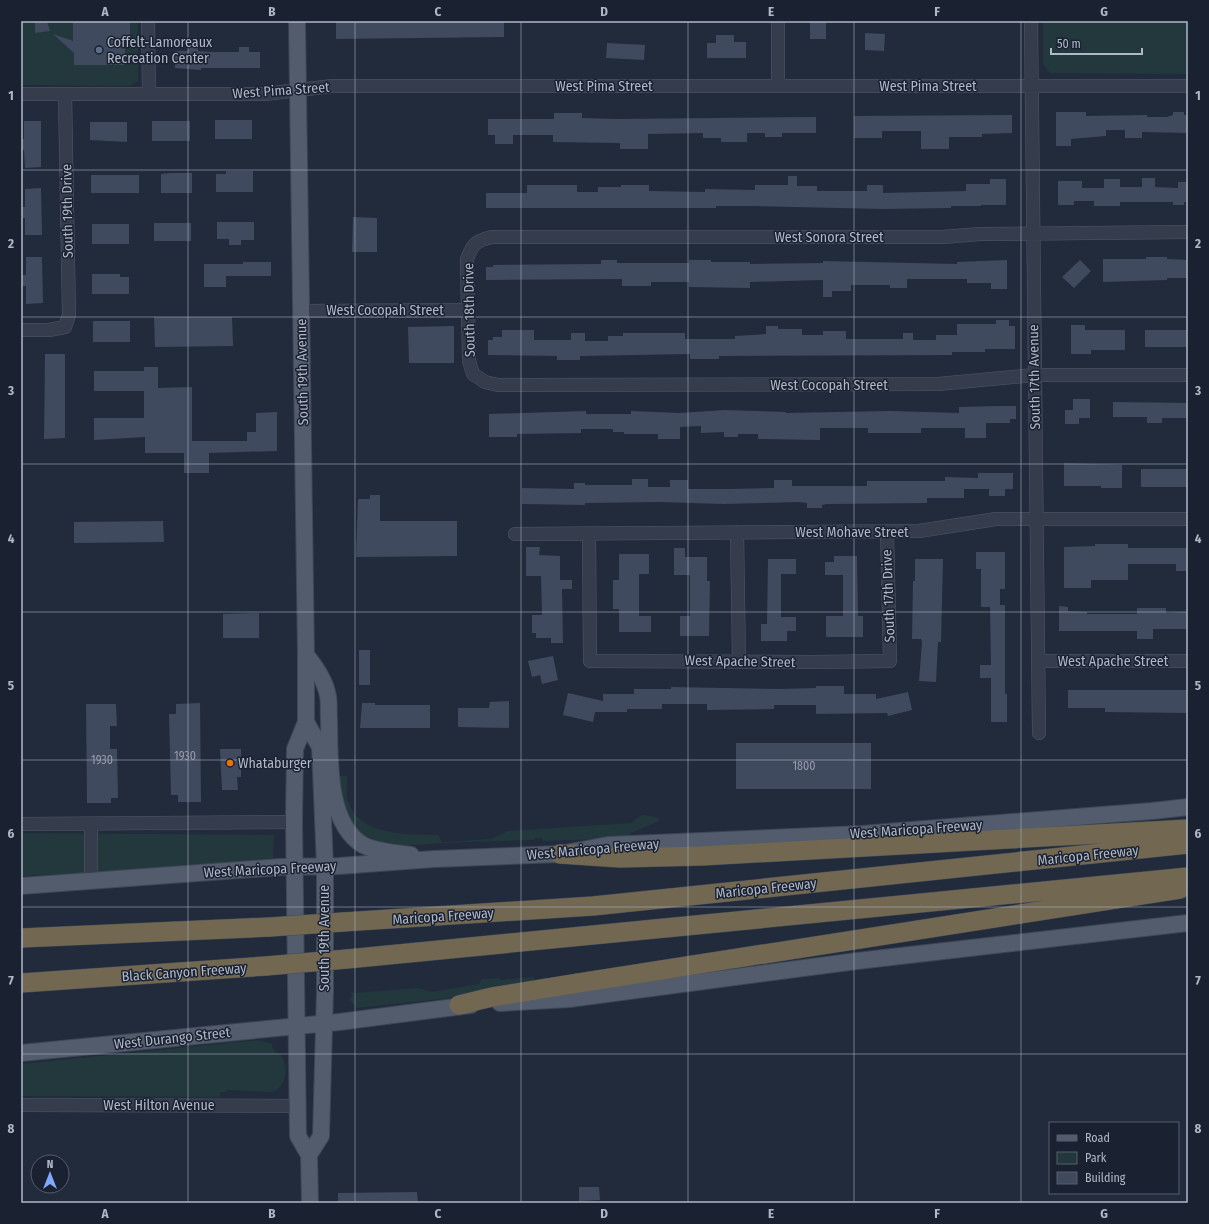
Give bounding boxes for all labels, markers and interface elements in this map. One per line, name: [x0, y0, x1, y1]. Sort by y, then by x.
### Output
text: A: [100, 4, 109, 19]
text: B: [268, 4, 276, 19]
text: C: [435, 4, 442, 19]
text: D: [600, 4, 608, 19]
text: E: [768, 4, 774, 19]
text: F: [934, 4, 940, 19]
text: G: [1100, 4, 1108, 19]
scale bar: [1051, 30, 1142, 56]
place label: Coffelt-Lamoreaux Recreation Center: [107, 34, 213, 67]
text: 50 m: [1057, 37, 1081, 51]
marker: Coffelt-Lamoreaux Recreation Center: [94, 45, 104, 55]
street label: West Pima Street: [555, 78, 653, 95]
street label: West Pima Street: [879, 78, 977, 95]
street label: West Pima Street: [232, 79, 331, 102]
text: 1: [8, 88, 14, 103]
text: 1: [1195, 88, 1201, 103]
street label: South 19th Drive: [58, 164, 77, 258]
street label: West Sonora Street: [774, 229, 884, 246]
text: 2: [7, 236, 14, 251]
text: 2: [1194, 236, 1201, 251]
street label: South 18th Drive: [460, 263, 479, 357]
street label: West Cocopah Street: [326, 302, 444, 319]
street label: South 19th Avenue: [293, 319, 312, 425]
street label: South 17th Avenue: [1025, 324, 1044, 430]
street label: West Cocopah Street: [770, 377, 888, 394]
text: 3: [7, 383, 14, 398]
text: 3: [1194, 383, 1201, 398]
street label: West Mohave Street: [795, 524, 909, 541]
text: 4: [8, 531, 15, 546]
text: 4: [1195, 531, 1202, 546]
street label: South 17th Drive: [878, 549, 899, 643]
street label: West Apache Street: [685, 652, 796, 671]
street label: West Apache Street: [1058, 653, 1169, 670]
text: 5: [8, 678, 14, 693]
text: 5: [1195, 678, 1201, 693]
house number: 1930: [174, 749, 196, 763]
house number: 1930: [91, 753, 113, 767]
place label: Whataburger: [238, 755, 312, 772]
marker: Whataburger: [225, 758, 235, 768]
house number: 1800: [792, 759, 816, 773]
street label: West Maricopa Freeway: [849, 816, 984, 843]
text: 6: [8, 826, 15, 841]
text: 6: [1195, 826, 1202, 841]
street label: West Maricopa Freeway: [526, 835, 661, 864]
street label: Maricopa Freeway: [1037, 842, 1140, 869]
street label: West Maricopa Freeway: [203, 857, 338, 881]
street label: Maricopa Freeway: [715, 875, 818, 902]
street label: South 19th Avenue: [316, 885, 333, 991]
street label: Maricopa Freeway: [392, 904, 495, 929]
street label: Black Canyon Freeway: [121, 960, 248, 985]
text: 7: [8, 973, 14, 988]
text: 7: [1195, 973, 1201, 988]
street label: West Durango Street: [113, 1024, 231, 1053]
street label: West Hilton Avenue: [103, 1097, 215, 1114]
text: 8: [8, 1121, 15, 1136]
text: 8: [1195, 1121, 1202, 1136]
legend: [1049, 1122, 1179, 1194]
text: Road: [1085, 1131, 1110, 1145]
text: Park: [1085, 1151, 1107, 1165]
north arrow: [30, 1154, 70, 1194]
text: N: [47, 1158, 53, 1171]
text: Building: [1085, 1171, 1126, 1185]
text: A: [100, 1206, 109, 1221]
text: B: [268, 1206, 276, 1221]
text: C: [435, 1206, 442, 1221]
text: D: [600, 1206, 608, 1221]
text: E: [768, 1206, 774, 1221]
text: F: [934, 1206, 940, 1221]
text: G: [1100, 1206, 1108, 1221]

